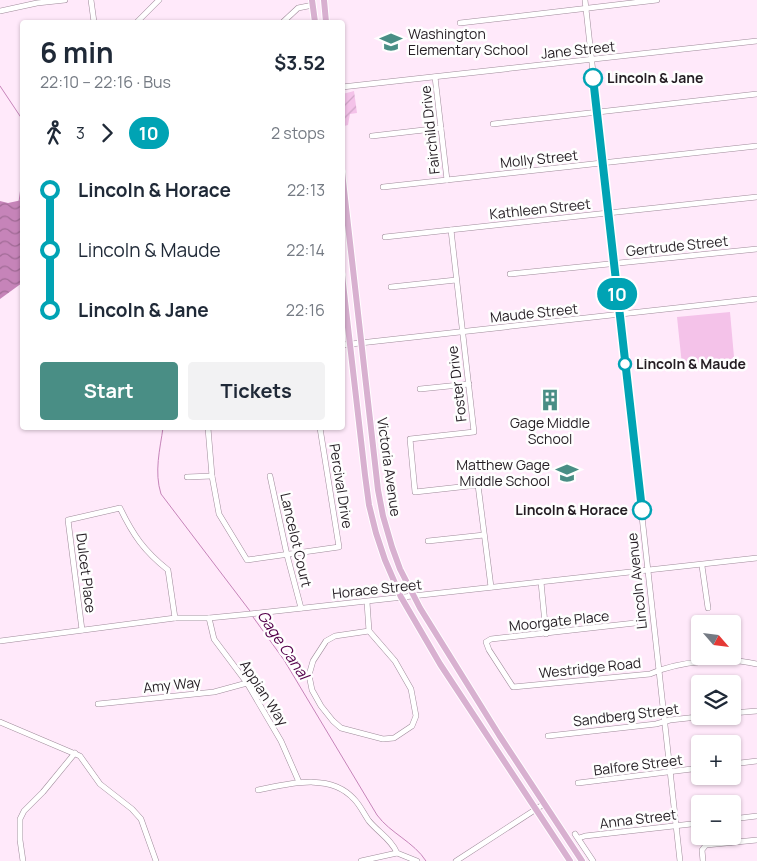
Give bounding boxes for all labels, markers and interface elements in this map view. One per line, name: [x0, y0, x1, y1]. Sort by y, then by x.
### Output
place label: Washington Elementary School: [408, 24, 528, 59]
school or university icon: Washington Elementary School: [378, 29, 404, 55]
text: 6 min: [40, 33, 114, 71]
street label: Jane Street: [540, 36, 616, 63]
text: $3.52: [274, 50, 325, 76]
marker: Lincoln & Jane: [583, 68, 603, 88]
place label: Lincoln & Jane: [607, 68, 703, 87]
text: 22:10 – 22:16 · Bus: [40, 71, 171, 93]
street label: Fairchild Drive: [415, 85, 444, 175]
icon: walk: [40, 119, 68, 147]
icon: forward: [93, 119, 121, 147]
text: 10: [139, 121, 159, 145]
text: 3: [76, 122, 85, 144]
text: 2 stops: [271, 122, 325, 144]
street label: Molly Street: [499, 145, 579, 172]
text: Lincoln & Horace: [78, 177, 231, 203]
text: 22:13: [287, 179, 325, 201]
street label: Kathleen Street: [488, 194, 592, 223]
street label: Gertrude Street: [625, 231, 729, 260]
text: Lincoln & Maude: [78, 237, 221, 263]
text: 22:14: [286, 239, 325, 261]
line badge: 10: [594, 278, 640, 310]
text: 10: [607, 282, 627, 306]
text: Lincoln & Jane: [78, 297, 209, 323]
street label: Maude Street: [489, 298, 579, 327]
text: 22:16: [286, 299, 325, 321]
street label: Foster Drive: [442, 345, 471, 423]
place label: Lincoln & Maude: [636, 354, 746, 373]
marker: Lincoln & Maude: [618, 357, 632, 371]
button: Start: [40, 362, 178, 420]
button: Tickets: [188, 362, 325, 420]
building icon: Gage Middle School: [537, 387, 563, 413]
place label: Gage Middle School: [510, 413, 590, 448]
street label: Victoria Avenue: [373, 416, 406, 518]
street label: Percival Drive: [325, 442, 358, 530]
place label: Matthew Gage Middle School: [456, 455, 550, 490]
school or university icon: Matthew Gage Middle School: [554, 460, 580, 486]
street label: Lancelot Court: [276, 491, 317, 589]
place label: Lincoln & Horace: [515, 500, 628, 519]
marker: Lincoln & Horace: [632, 500, 652, 520]
street label: Dulcet Place: [72, 532, 101, 614]
street label: Lincoln Avenue: [622, 532, 651, 630]
street label: Horace Street: [331, 574, 423, 603]
water label: Gage Canal: [253, 606, 316, 686]
street label: Moorgate Place: [508, 606, 610, 635]
north arrow: [691, 615, 741, 665]
map controls: [691, 615, 741, 845]
street label: Westridge Road: [538, 653, 642, 682]
street label: Appian Way: [236, 656, 293, 730]
street label: Amy Way: [142, 672, 202, 697]
button: layers: [691, 675, 741, 725]
street label: Sandberg Street: [572, 699, 680, 730]
button: +: [691, 735, 741, 785]
street label: Balfore Street: [592, 750, 684, 779]
button: −: [691, 795, 741, 845]
street label: Anna Street: [598, 804, 678, 833]

